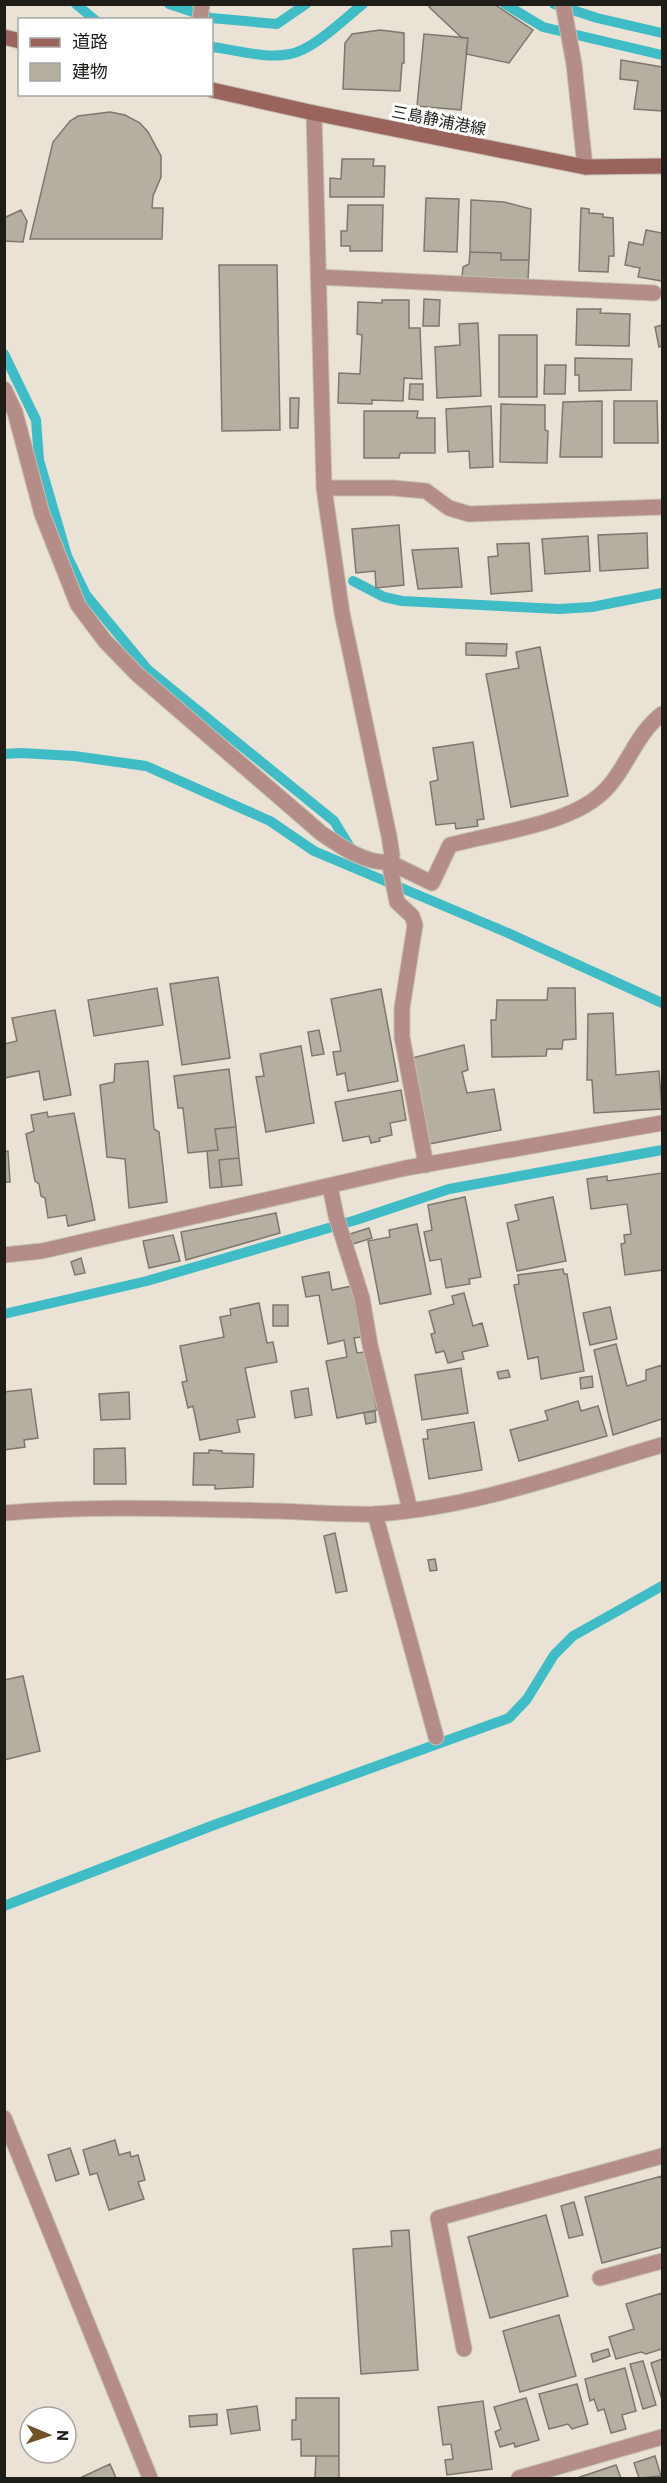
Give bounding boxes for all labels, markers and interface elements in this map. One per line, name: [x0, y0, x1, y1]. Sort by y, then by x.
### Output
legend: [18, 18, 213, 96]
text: 道路: [72, 30, 108, 52]
text: 建物: [72, 60, 108, 82]
street label: 三島静浦港線: [390, 101, 488, 138]
north arrow: [18, 2405, 78, 2465]
text: N: [54, 2430, 73, 2441]

